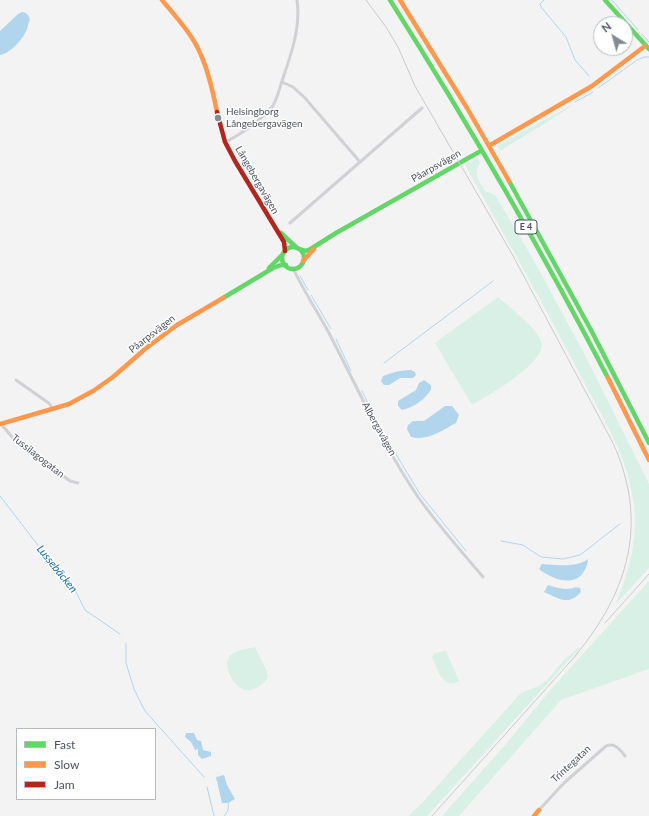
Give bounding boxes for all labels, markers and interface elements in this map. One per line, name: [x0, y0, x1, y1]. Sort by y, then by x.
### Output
north arrow: [593, 16, 633, 56]
text: N: [599, 19, 613, 35]
place label: Helsingborg Långebergavägen: [226, 106, 303, 130]
marker: Helsingborg Långebergavägen: [213, 113, 223, 123]
street label: Långebergavägen: [233, 144, 281, 216]
street label: Påarpsvägen: [409, 147, 463, 185]
road number: E 4: [515, 220, 537, 234]
street label: Påarpsvägen: [127, 312, 177, 356]
street label: Albergavägen: [359, 400, 399, 458]
street label: Tussilagogatan: [9, 432, 67, 480]
water label: Lussebäcken: [34, 543, 80, 595]
legend: [16, 728, 156, 800]
text: Fast: [54, 737, 75, 752]
street label: Trintegatan: [549, 743, 593, 785]
text: Slow: [54, 757, 79, 772]
text: Jam: [54, 777, 75, 792]

